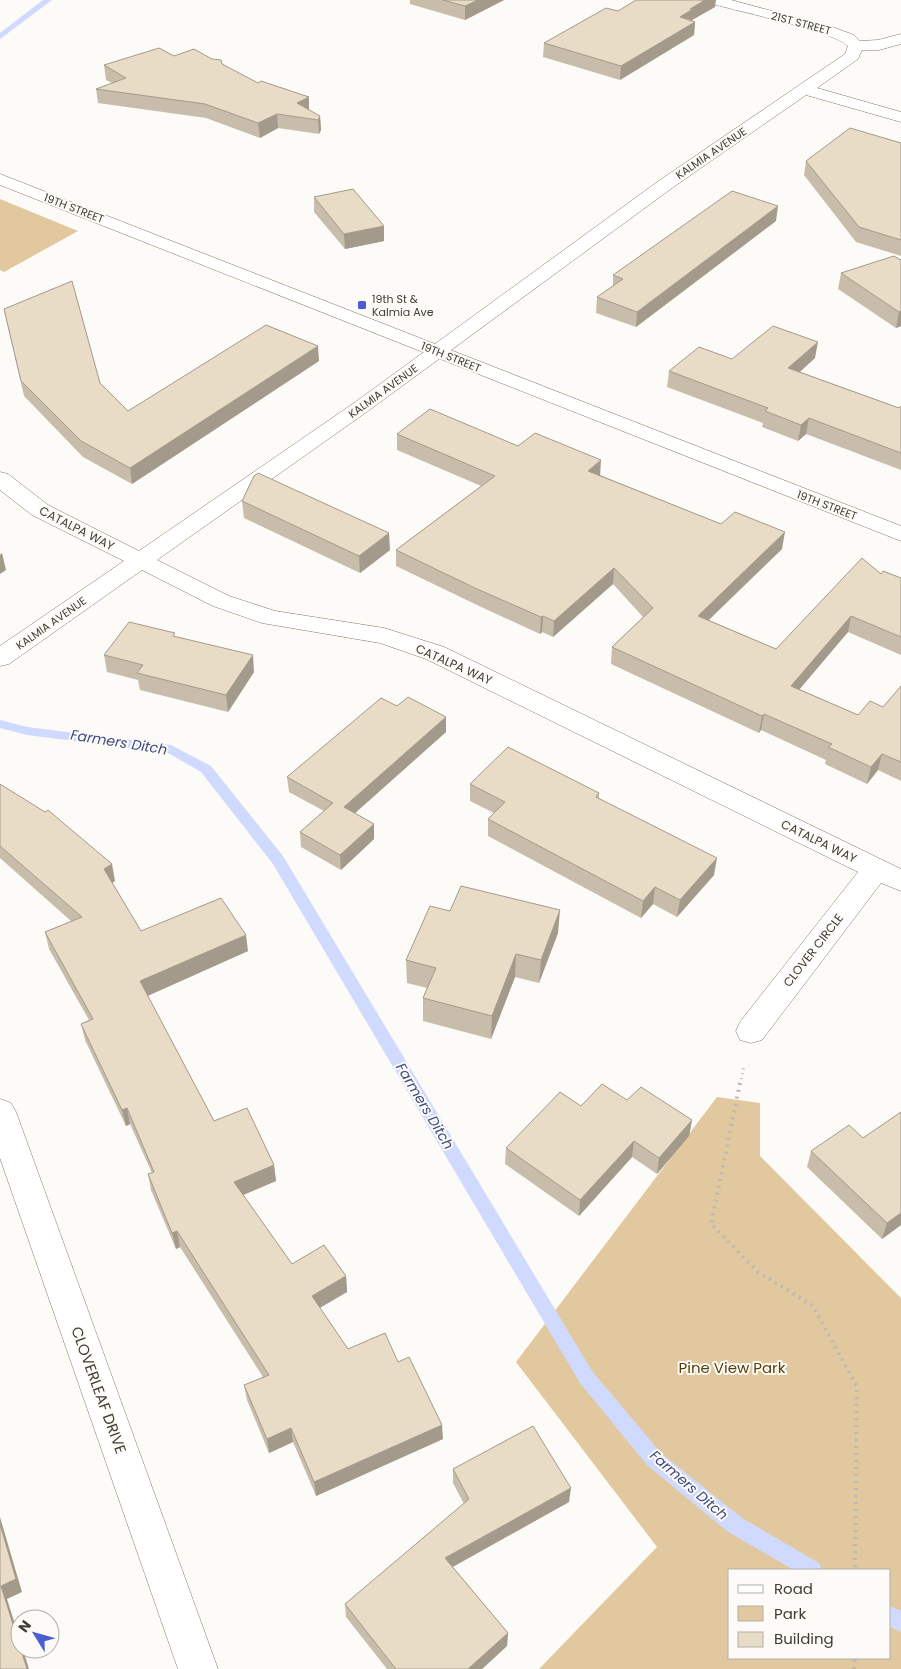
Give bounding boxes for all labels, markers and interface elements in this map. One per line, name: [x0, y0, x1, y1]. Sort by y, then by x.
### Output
street label: 21ST STREET: [769, 7, 833, 39]
street label: KALMIA AVENUE: [672, 123, 750, 183]
street label: 19TH STREET: [42, 189, 106, 227]
place label: 19th St & Kalmia Ave: [372, 291, 434, 320]
marker: 19th St & Kalmia Ave: [356, 299, 368, 311]
street label: 19TH STREET: [419, 338, 483, 376]
street label: KALMIA AVENUE: [345, 360, 421, 422]
street label: 19TH STREET: [795, 486, 859, 524]
street label: CATALPA WAY: [37, 502, 117, 554]
street label: KALMIA AVENUE: [13, 593, 89, 653]
street label: CATALPA WAY: [413, 640, 495, 688]
water label: Farmers Ditch: [69, 725, 169, 760]
street label: CATALPA WAY: [778, 815, 860, 867]
street label: CLOVER CIRCLE: [779, 910, 847, 990]
water label: Farmers Ditch: [391, 1059, 459, 1153]
street label: CLOVERLEAF DRIVE: [66, 1323, 132, 1457]
park label: Pine View Park: [679, 1357, 786, 1378]
water label: Farmers Ditch: [646, 1445, 732, 1525]
legend: [728, 1569, 891, 1659]
text: Road: [774, 1578, 813, 1599]
text: Park: [774, 1603, 806, 1624]
north arrow: [10, 1609, 60, 1659]
text: N: [13, 1616, 36, 1636]
text: Building: [774, 1628, 834, 1649]

